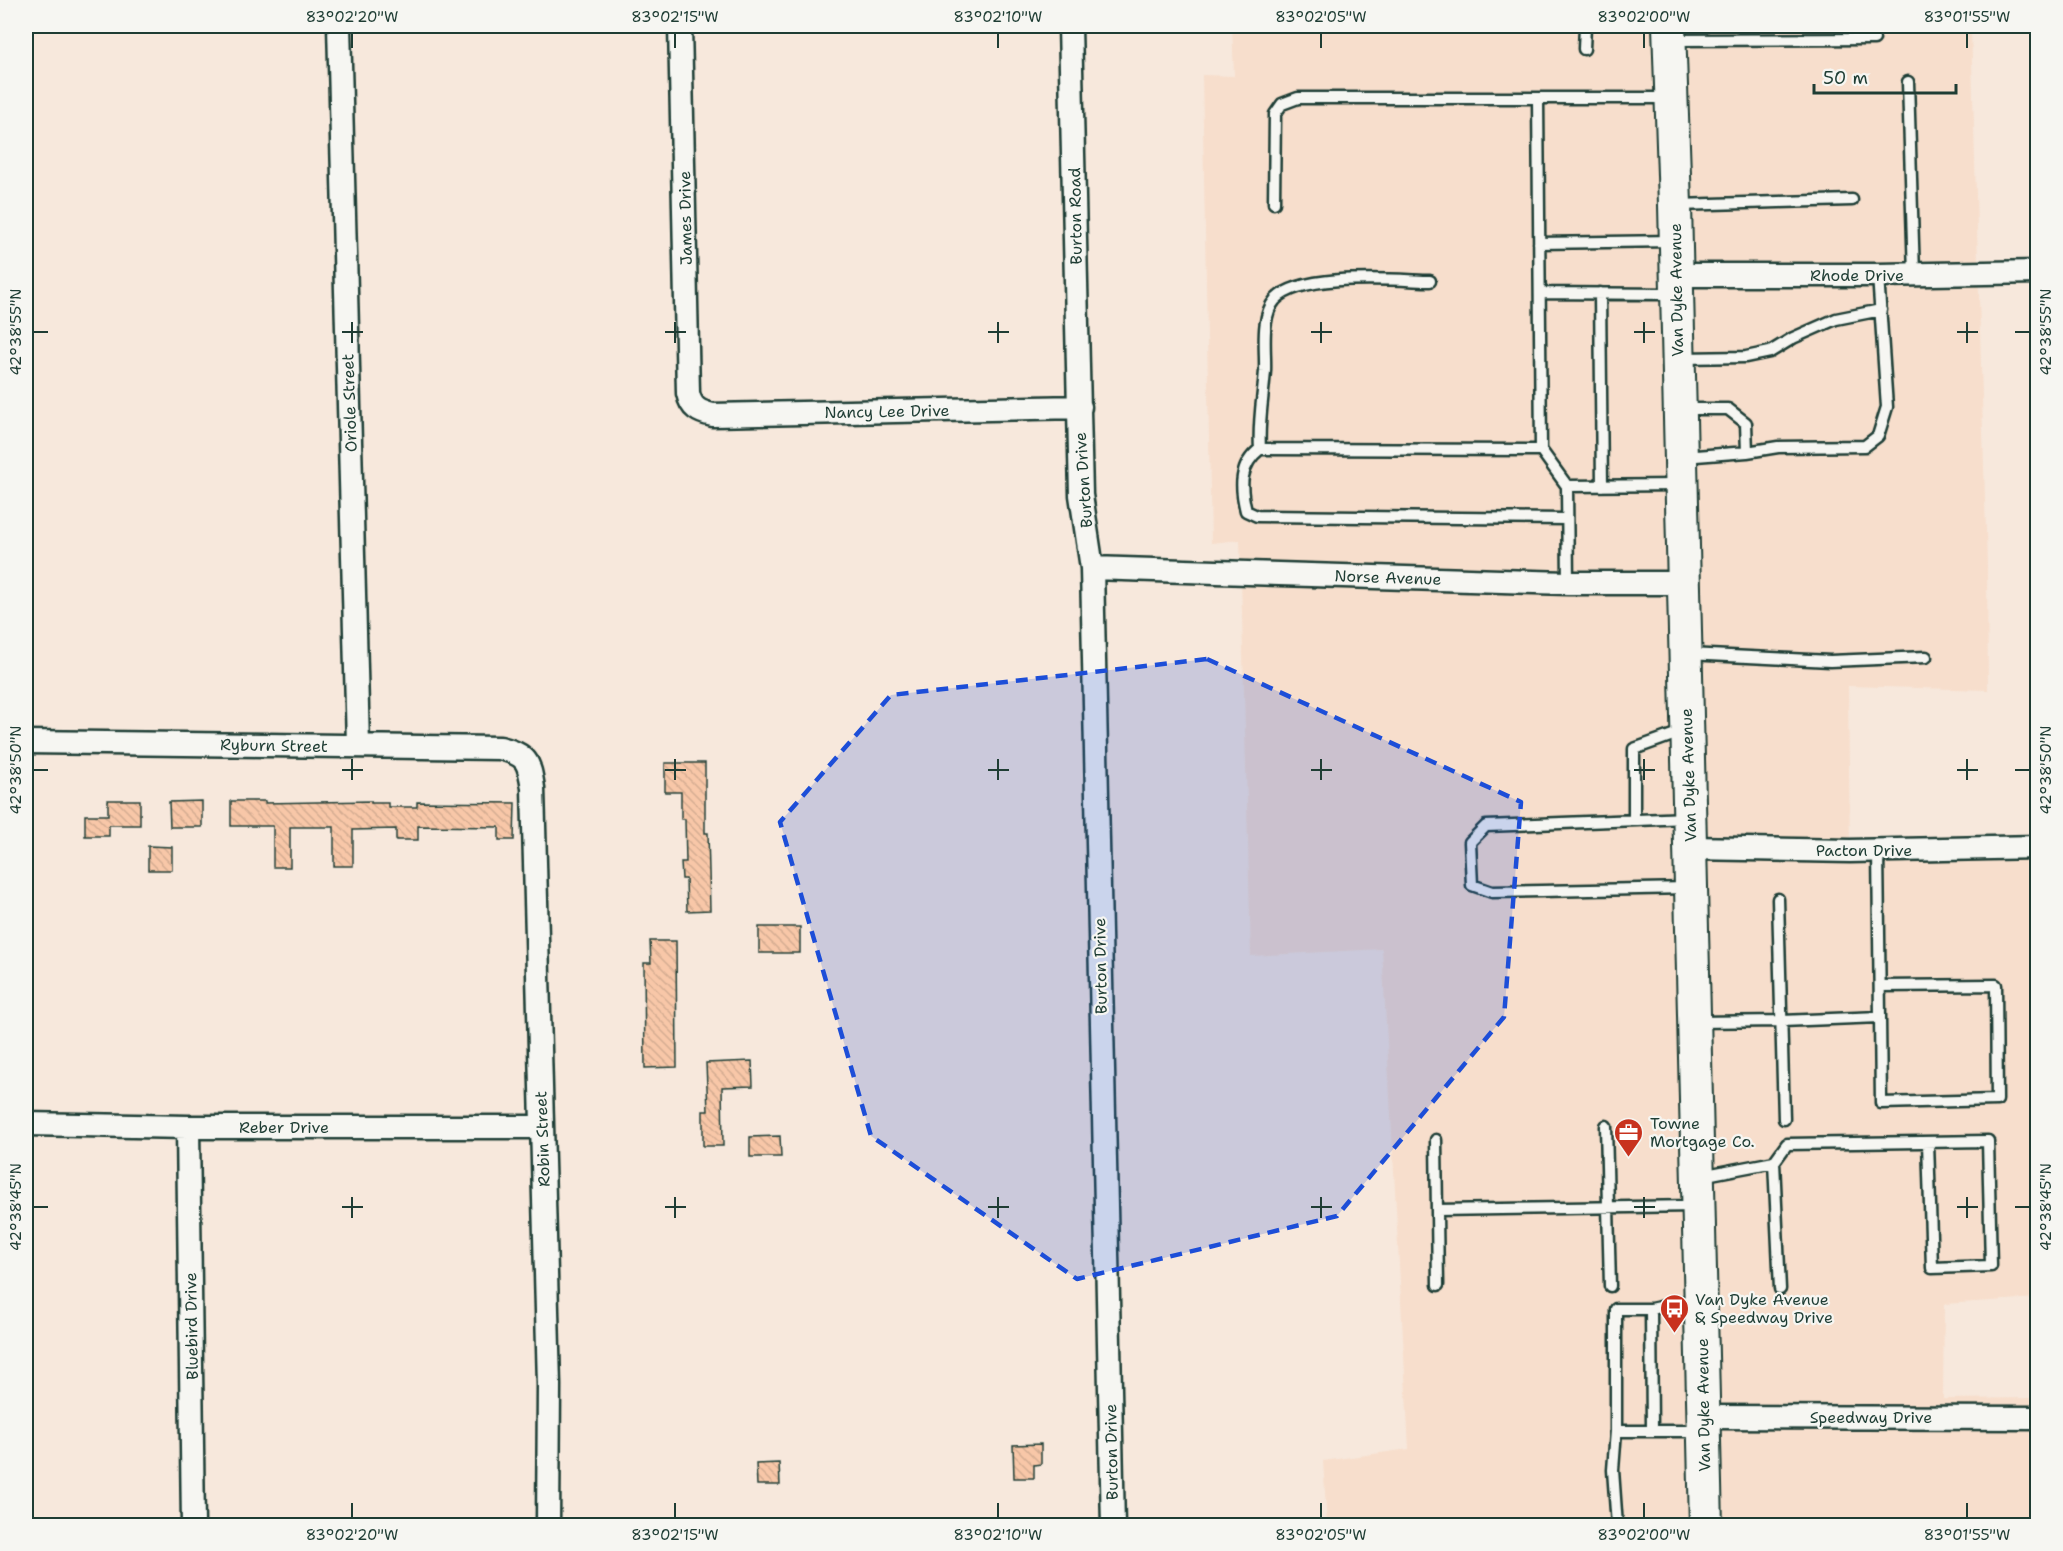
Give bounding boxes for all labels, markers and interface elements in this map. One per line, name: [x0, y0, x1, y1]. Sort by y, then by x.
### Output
text: 83°02'20"W: [306, 7, 398, 27]
text: 83°02'15"W: [631, 7, 719, 27]
text: 83°02'10"W: [954, 7, 1042, 27]
text: 83°02'05"W: [1275, 7, 1367, 27]
text: 83°02'00"W: [1598, 7, 1690, 27]
text: 83°01'55"W: [1924, 7, 2010, 27]
scale bar: [1814, 57, 1956, 95]
text: 50 m: [1823, 66, 1868, 90]
street label: Burton Road: [1064, 167, 1087, 265]
street label: James Drive: [674, 171, 697, 265]
street label: Van Dyke Avenue: [1665, 223, 1688, 357]
street label: Rhode Drive: [1810, 265, 1904, 286]
text: 42°38'55"N: [6, 288, 26, 376]
text: 42°38'55"N: [2036, 288, 2056, 376]
street label: Oriole Street: [337, 353, 362, 453]
street label: Nancy Lee Drive: [824, 400, 950, 423]
street label: Burton Drive: [1070, 431, 1097, 529]
street label: Norse Avenue: [1334, 565, 1442, 590]
street label: Van Dyke Avenue: [1676, 708, 1701, 842]
text: 42°38'50"N: [6, 725, 26, 815]
text: 42°38'50"N: [2036, 725, 2056, 815]
street label: Ryburn Street: [220, 734, 328, 757]
street label: Pacton Drive: [1816, 840, 1912, 861]
street label: Burton Drive: [1089, 918, 1112, 1014]
street label: Robin Street: [530, 1091, 555, 1187]
place label: Towne Mortgage Co.: [1650, 1113, 1755, 1152]
office icon: Towne Mortgage Co.: [1613, 1116, 1645, 1158]
street label: Reber Drive: [239, 1117, 329, 1138]
text: 42°38'45"N: [6, 1163, 26, 1251]
text: 42°38'45"N: [2036, 1163, 2056, 1251]
street label: Bluebird Drive: [180, 1272, 203, 1380]
place label: Van Dyke Avenue & Speedway Drive: [1695, 1289, 1833, 1328]
bus stop icon: Van Dyke Avenue & Speedway Drive: [1658, 1292, 1690, 1334]
street label: Van Dyke Avenue: [1692, 1338, 1715, 1472]
street label: Burton Drive: [1100, 1404, 1123, 1500]
street label: Speedway Drive: [1810, 1407, 1932, 1428]
text: 83°02'20"W: [306, 1525, 398, 1545]
text: 83°02'15"W: [631, 1525, 719, 1545]
text: 83°02'10"W: [954, 1525, 1042, 1545]
text: 83°02'05"W: [1275, 1525, 1367, 1545]
text: 83°02'00"W: [1598, 1525, 1690, 1545]
text: 83°01'55"W: [1924, 1525, 2010, 1545]

